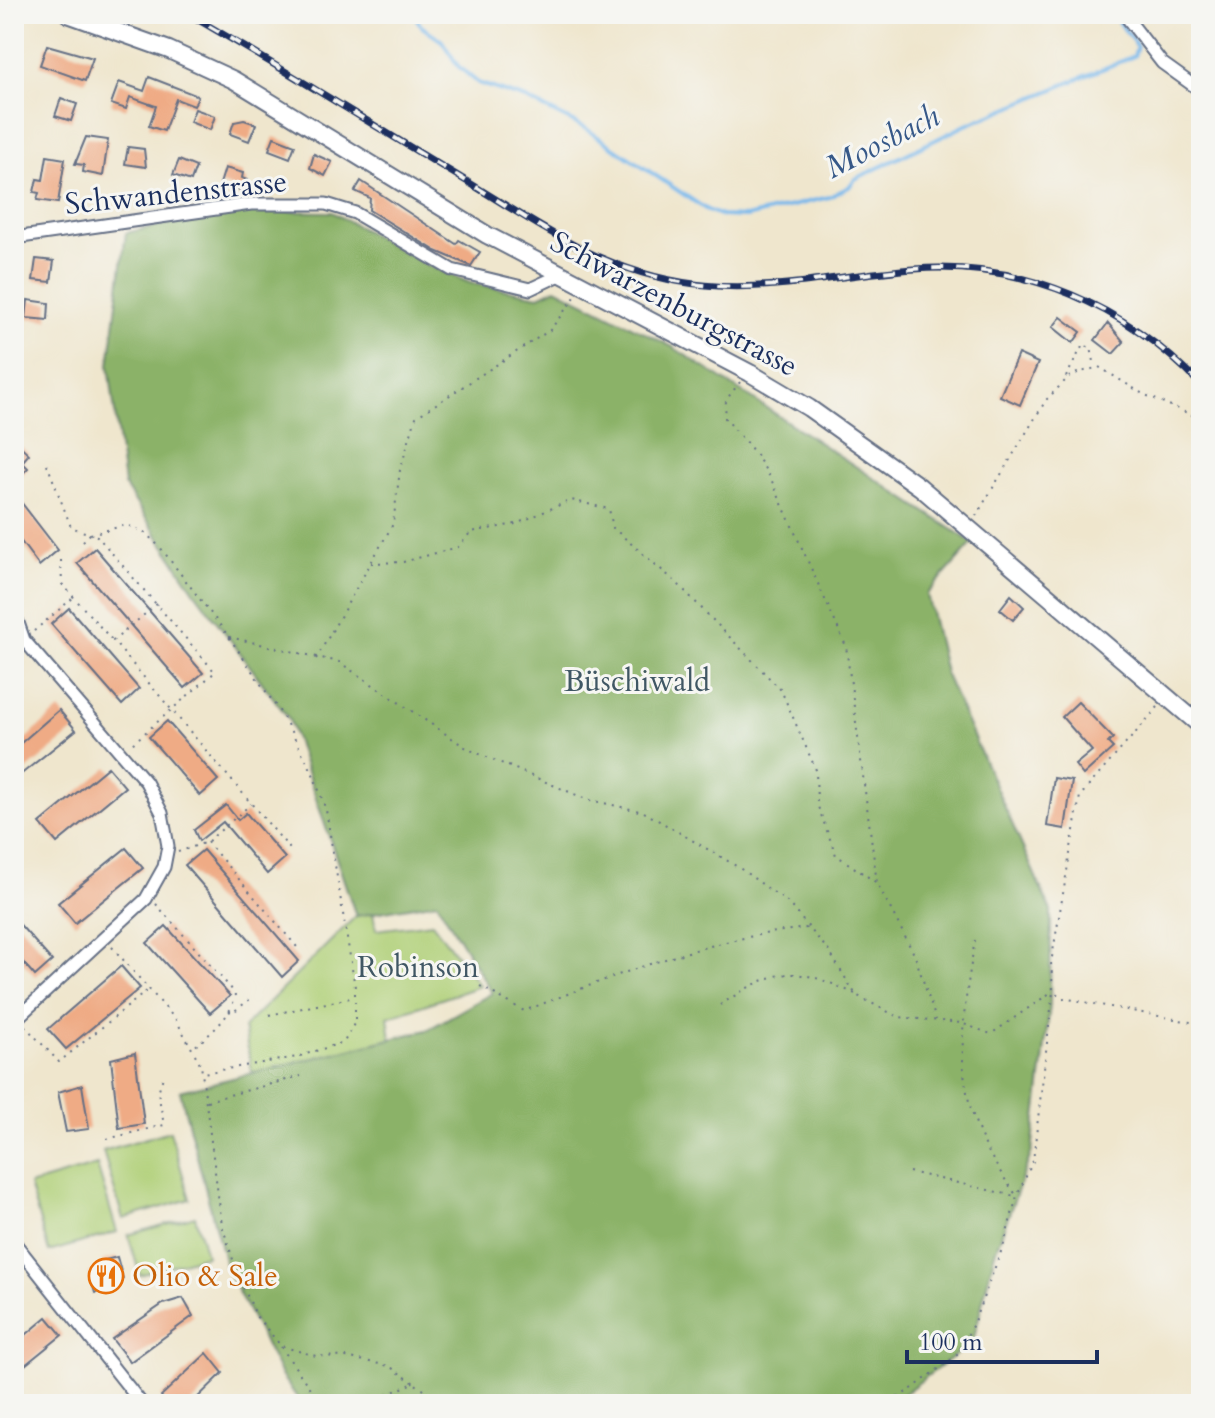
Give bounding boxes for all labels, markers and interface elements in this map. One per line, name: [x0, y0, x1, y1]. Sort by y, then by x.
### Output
water label: Moosbach: [817, 94, 947, 190]
street label: Schwandenstrasse: [63, 161, 289, 225]
street label: Schwarzenburgstrasse: [543, 221, 805, 387]
park label: Büschiwald: [564, 661, 710, 702]
park label: Robinson: [357, 947, 479, 988]
place label: Olio & Sale: [132, 1256, 278, 1297]
restaurant icon: Olio & Sale: [87, 1257, 125, 1295]
scale bar: [907, 1314, 1097, 1364]
text: 100 m: [919, 1326, 983, 1359]

